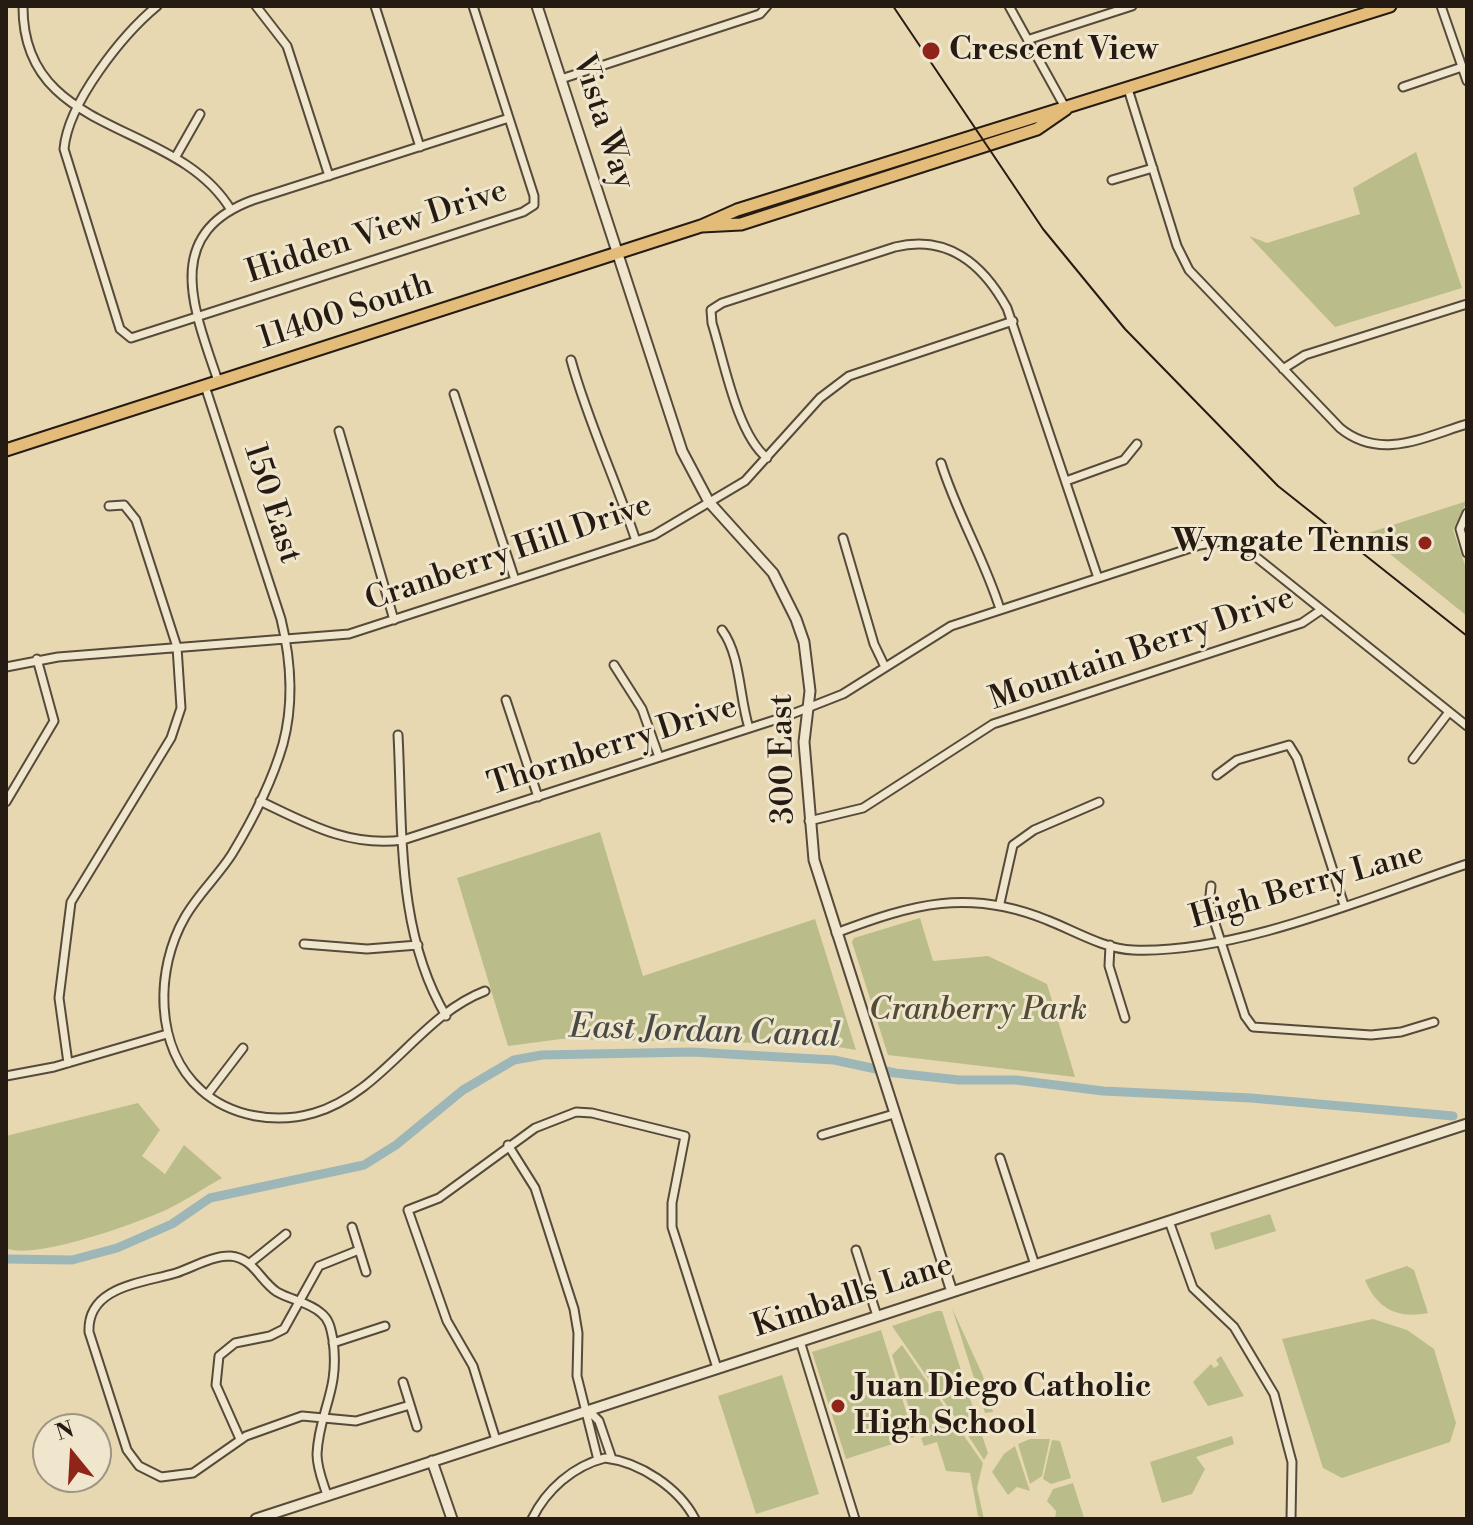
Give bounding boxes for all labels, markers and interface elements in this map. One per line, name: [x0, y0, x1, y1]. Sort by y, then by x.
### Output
place label: Crescent View: [949, 32, 1158, 70]
marker: Crescent View: [920, 40, 942, 62]
street label: Vista Way: [562, 50, 642, 194]
street label: Hidden View Drive: [242, 173, 512, 293]
street label: 11400 South: [254, 267, 438, 359]
street label: 150 East: [234, 440, 308, 568]
street label: Cranberry Hill Drive: [361, 487, 657, 621]
place label: Wyngate Tennis: [1172, 524, 1409, 562]
marker: Wyngate Tennis: [1416, 534, 1434, 552]
street label: Mountain Berry Drive: [985, 580, 1299, 720]
street label: Thornberry Drive: [484, 689, 742, 805]
street label: 300 East: [764, 693, 804, 825]
street label: High Berry Lane: [1186, 835, 1428, 939]
park label: Cranberry Park: [869, 992, 1087, 1030]
water label: East Jordan Canal: [569, 1008, 841, 1058]
street label: Kimballs Lane: [748, 1247, 958, 1347]
place label: Juan Diego Catholic High School: [854, 1369, 1151, 1444]
marker: Juan Diego Catholic High School: [829, 1397, 847, 1415]
north arrow: [32, 1413, 112, 1493]
text: N: [53, 1416, 77, 1447]

